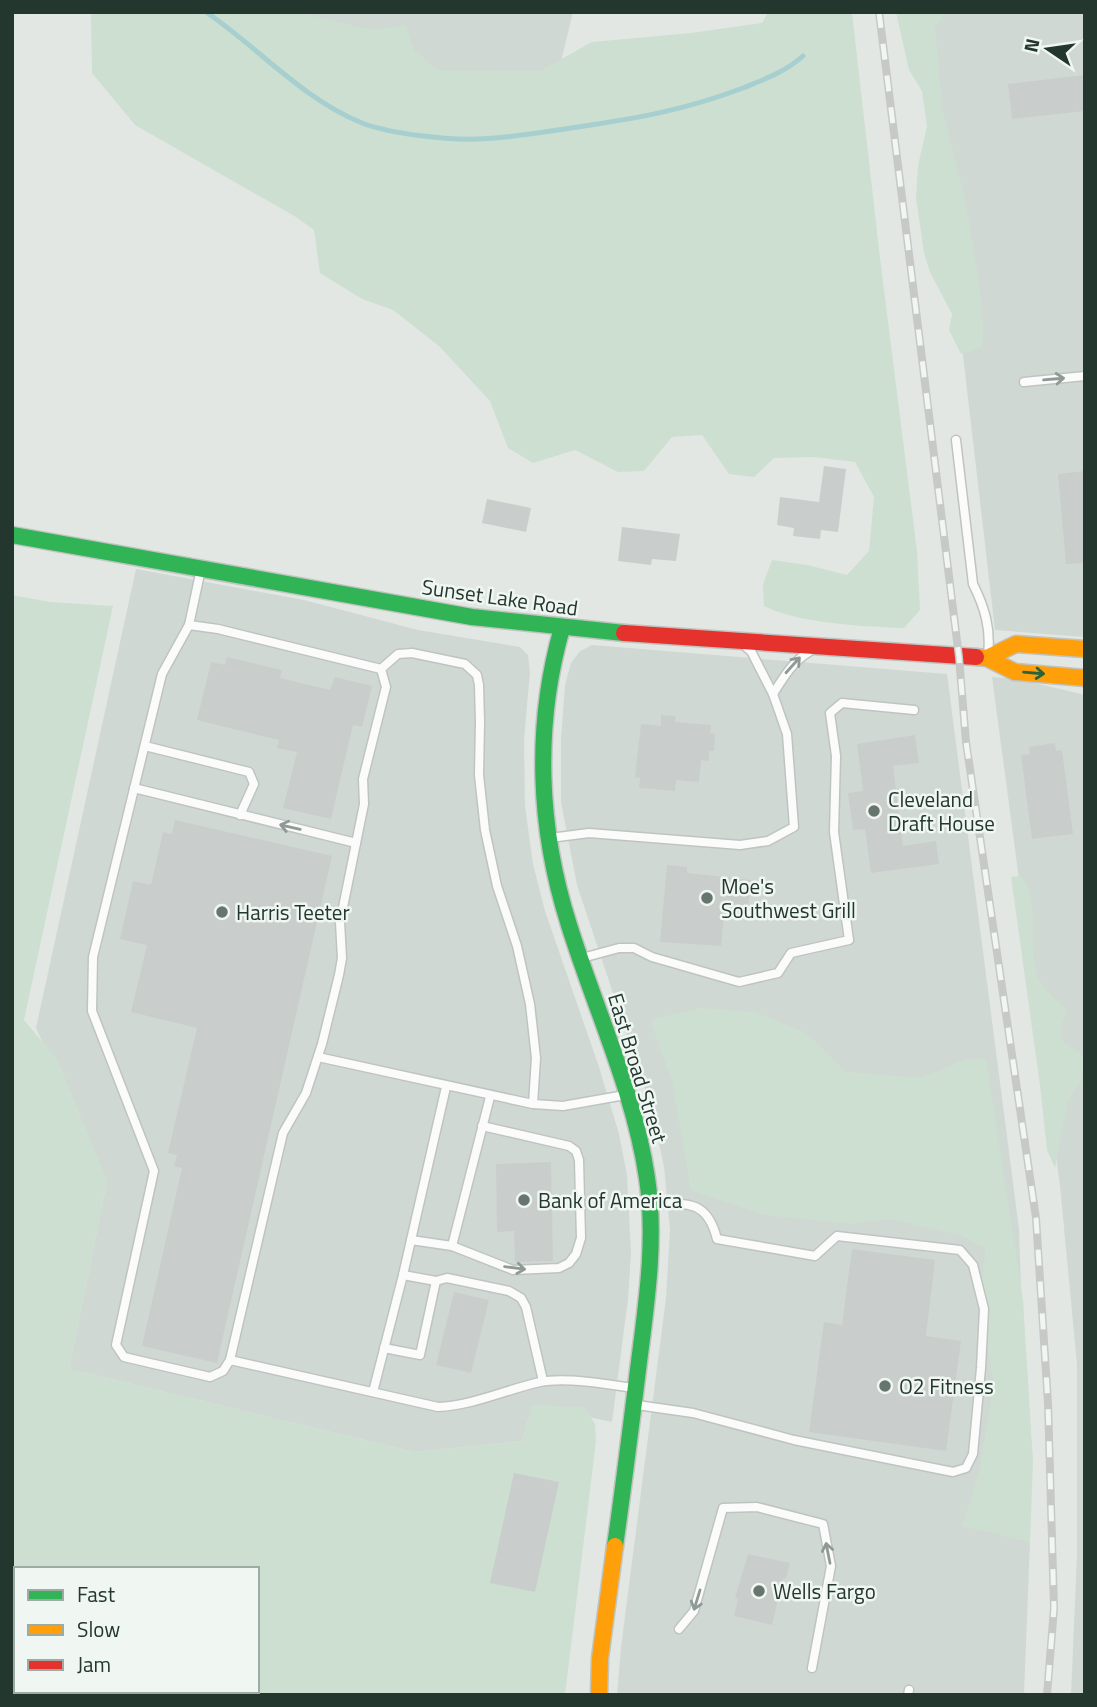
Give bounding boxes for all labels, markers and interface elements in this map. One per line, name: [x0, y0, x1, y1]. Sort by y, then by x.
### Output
north arrow: [1013, 14, 1083, 84]
text: N: [1015, 35, 1047, 55]
one-way arrow: [1042, 372, 1065, 385]
street label: Sunset Lake Road: [420, 570, 580, 624]
one-way arrow: [785, 657, 802, 674]
one-way arrow: [1023, 667, 1045, 680]
place label: Cleveland Draft House: [888, 783, 995, 839]
marker: Cleveland Draft House: [866, 803, 882, 819]
one-way arrow: [279, 820, 302, 833]
place label: Moe's Southwest Grill: [721, 870, 856, 926]
marker: Moe's Southwest Grill: [699, 890, 715, 906]
place label: Harris Teeter: [236, 896, 350, 928]
marker: Harris Teeter: [214, 904, 230, 920]
street label: East Broad Street: [600, 989, 676, 1148]
place label: Bank of America: [538, 1184, 683, 1216]
marker: Bank of America: [516, 1192, 532, 1208]
one-way arrow: [503, 1261, 526, 1274]
place label: O2 Fitness: [899, 1370, 994, 1402]
marker: O2 Fitness: [877, 1378, 893, 1394]
one-way arrow: [821, 1542, 835, 1565]
legend: [14, 1567, 259, 1693]
place label: Wells Fargo: [773, 1575, 876, 1607]
text: Fast: [77, 1578, 116, 1610]
marker: Wells Fargo: [751, 1583, 767, 1599]
one-way arrow: [689, 1589, 702, 1611]
text: Slow: [77, 1613, 120, 1645]
text: Jam: [77, 1648, 111, 1680]

